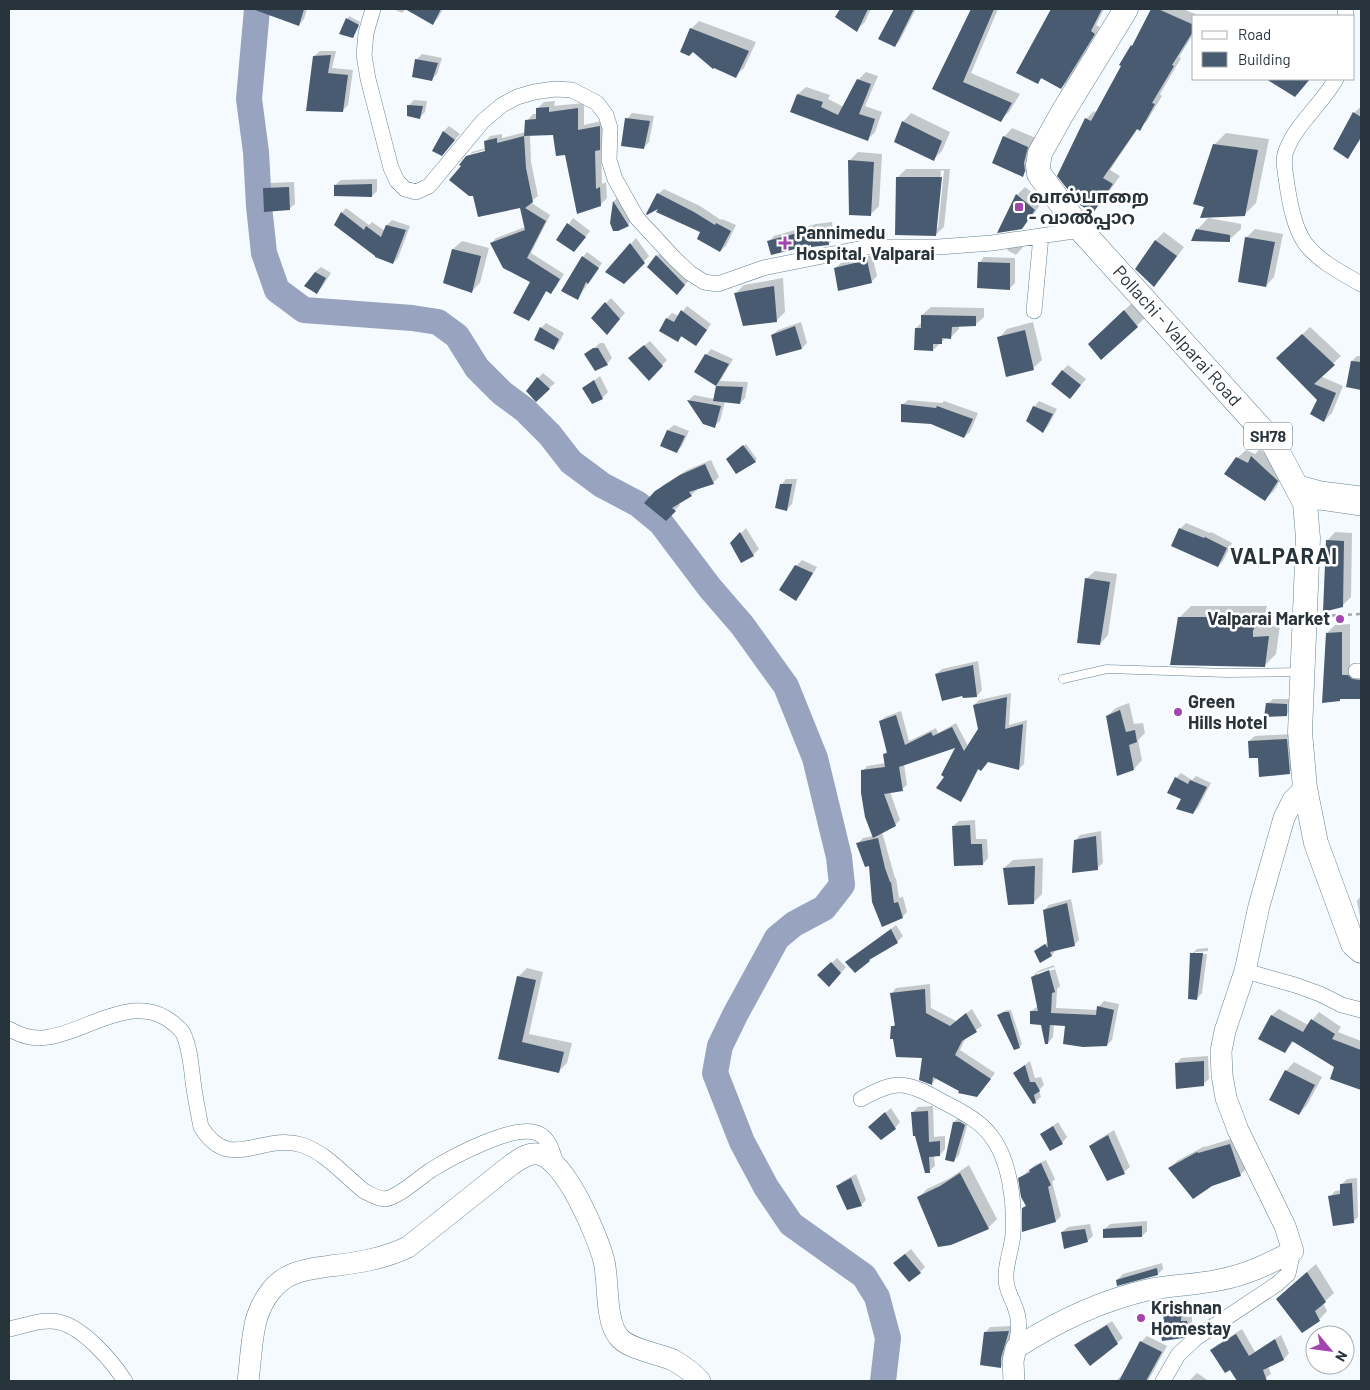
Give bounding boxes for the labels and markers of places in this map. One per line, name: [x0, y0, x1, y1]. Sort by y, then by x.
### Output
place label: வால்பாறை - വാൽപ്പാറ: [1029, 185, 1149, 230]
marker: வால்பாறை - വാൽപ്പാറ: [1013, 201, 1025, 213]
place label: Pannimedu Hospital, Valparai: [796, 221, 935, 264]
marker: Pannimedu Hospital, Valparai: [778, 236, 792, 250]
place label: Valparai Market: [1207, 607, 1330, 629]
marker: Valparai Market: [1334, 613, 1346, 625]
place label: Green Hills Hotel: [1188, 690, 1267, 733]
marker: Green Hills Hotel: [1172, 706, 1184, 718]
place label: Krishnan Homestay: [1151, 1296, 1231, 1339]
marker: Krishnan Homestay: [1135, 1312, 1147, 1324]

